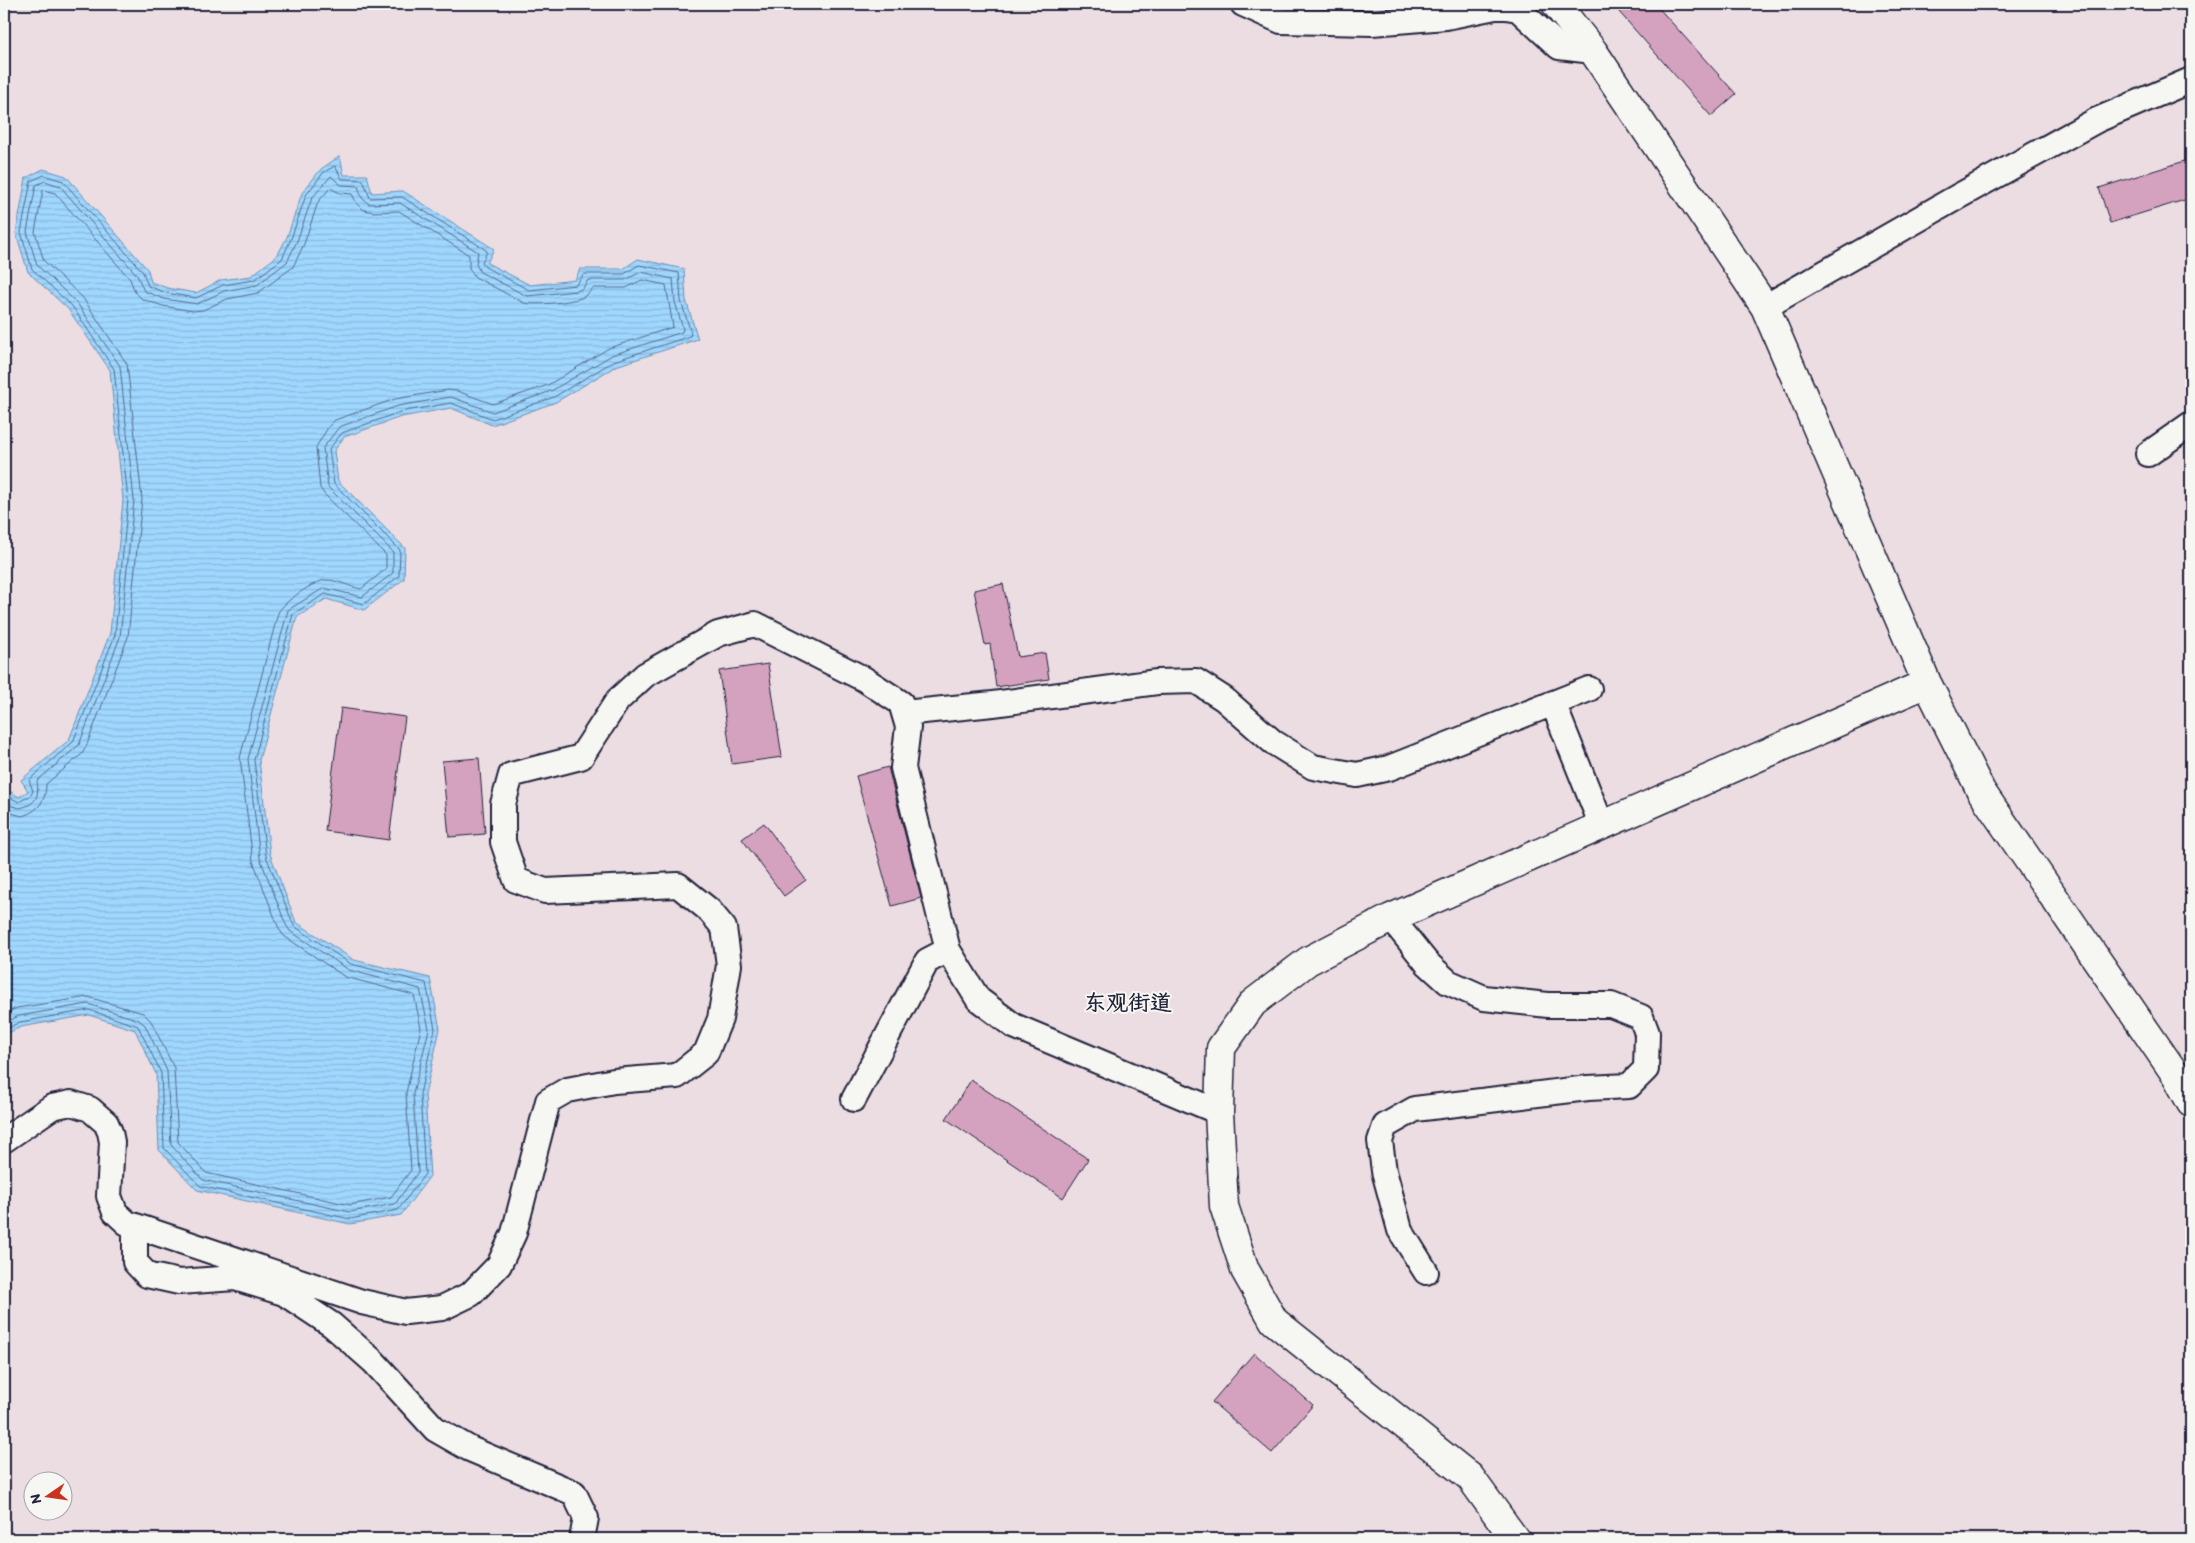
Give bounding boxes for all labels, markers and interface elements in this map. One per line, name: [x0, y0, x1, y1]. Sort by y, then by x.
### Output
district label: 东观街道: [1084, 989, 1172, 1016]
north arrow: [22, 1470, 72, 1520]
text: N: [26, 1492, 45, 1505]

